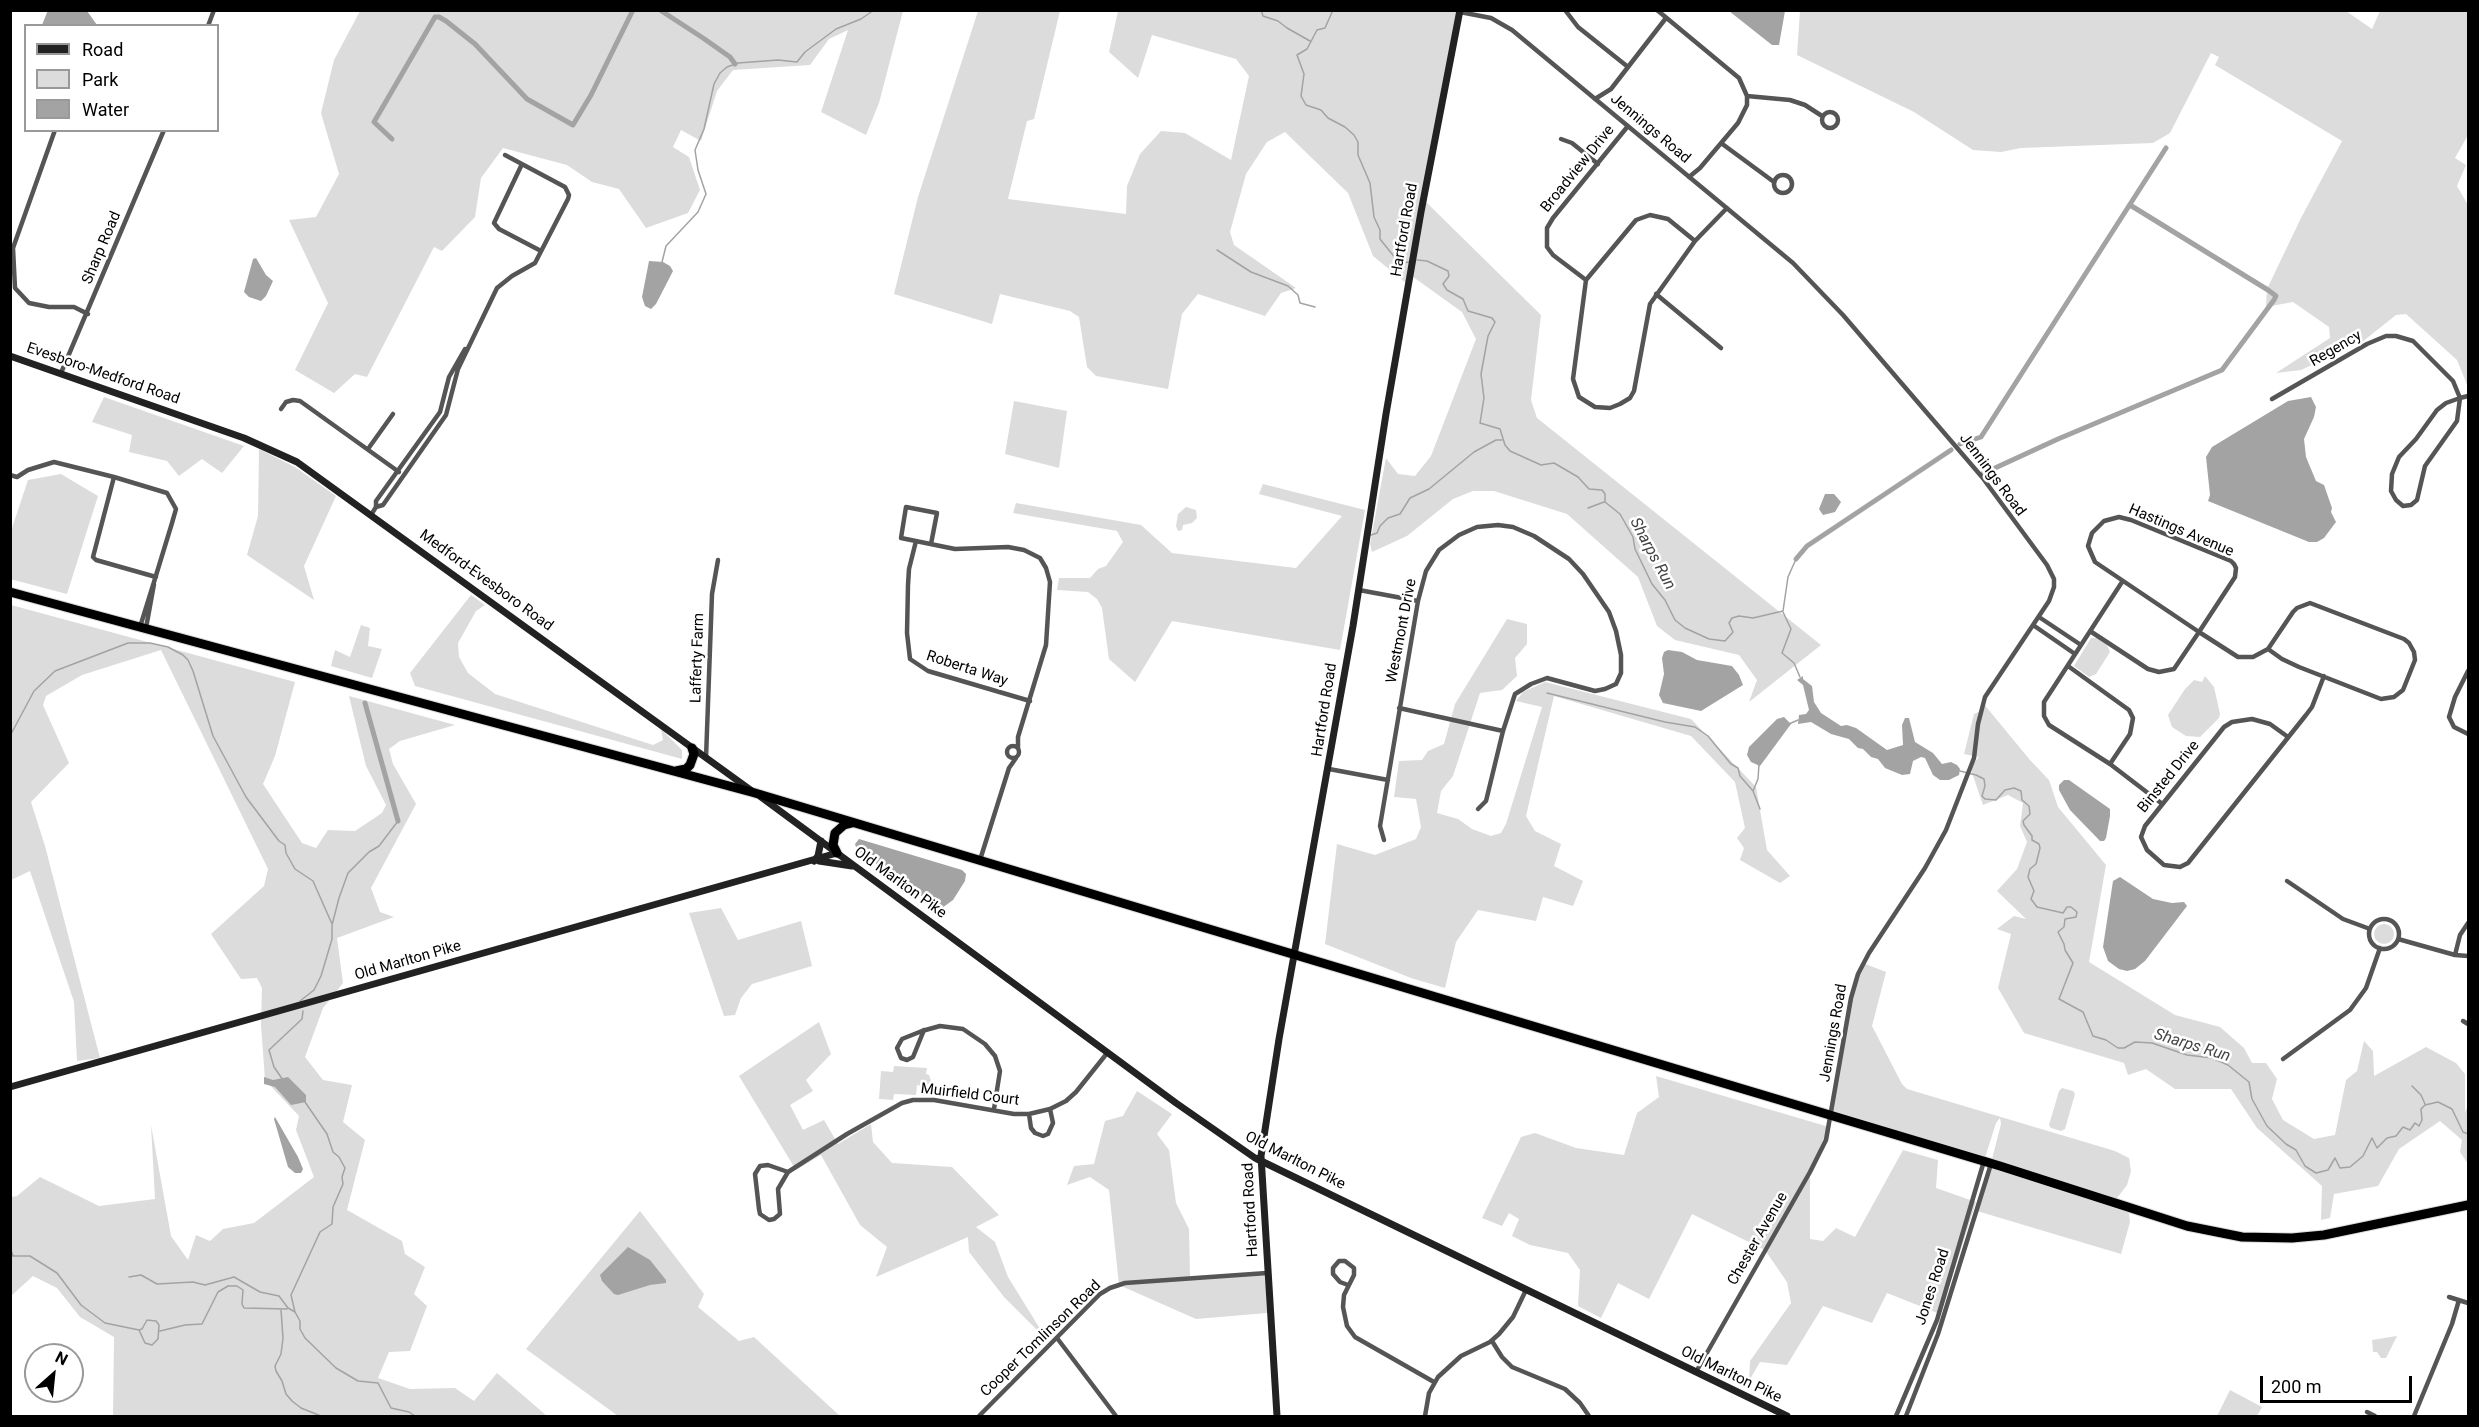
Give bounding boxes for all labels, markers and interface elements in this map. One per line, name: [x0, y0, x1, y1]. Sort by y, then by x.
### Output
legend: [24, 24, 219, 132]
text: Road: [82, 39, 123, 60]
text: Park: [82, 69, 118, 90]
street label: Jennings Road: [1606, 90, 1694, 168]
text: Water: [82, 99, 129, 120]
street label: Broadview Drive: [1537, 122, 1619, 216]
street label: Hartford Road: [1388, 182, 1422, 278]
street label: Sharp Road: [79, 209, 125, 287]
street label: Regency: [2307, 327, 2365, 371]
street label: Evesboro-Medford Road: [24, 339, 182, 409]
street label: Jennings Road: [1955, 430, 2029, 520]
street label: Hastings Avenue: [2126, 501, 2236, 561]
water label: Sharps Run: [1625, 515, 1679, 593]
street label: Medford-Evesboro Road: [416, 527, 556, 635]
street label: Westmont Drive: [1383, 577, 1421, 685]
street label: Lafferty Farm: [687, 613, 709, 703]
street label: Roberta Way: [924, 647, 1010, 691]
street label: Hartford Road: [1309, 662, 1341, 758]
street label: Binsted Drive: [2134, 737, 2204, 817]
street label: Old Marlton Pike: [850, 843, 950, 923]
street label: Old Marlton Pike: [353, 937, 463, 985]
street label: Jennings Road: [1817, 983, 1851, 1083]
water label: Sharps Run: [2152, 1025, 2232, 1067]
street label: Muirfield Court: [920, 1080, 1020, 1110]
street label: Old Marlton Pike: [1242, 1128, 1348, 1194]
street label: Hartford Road: [1240, 1162, 1262, 1258]
street label: Chester Avenue: [1724, 1189, 1792, 1289]
street label: Jones Road: [1912, 1247, 1954, 1327]
street label: Cooper Tomlinson Road: [977, 1277, 1105, 1401]
north arrow: [24, 1343, 84, 1403]
street label: Old Marlton Pike: [1678, 1343, 1784, 1407]
text: N: [52, 1347, 71, 1369]
scale bar: [2263, 1364, 2414, 1402]
text: 200 m: [2271, 1376, 2322, 1397]

